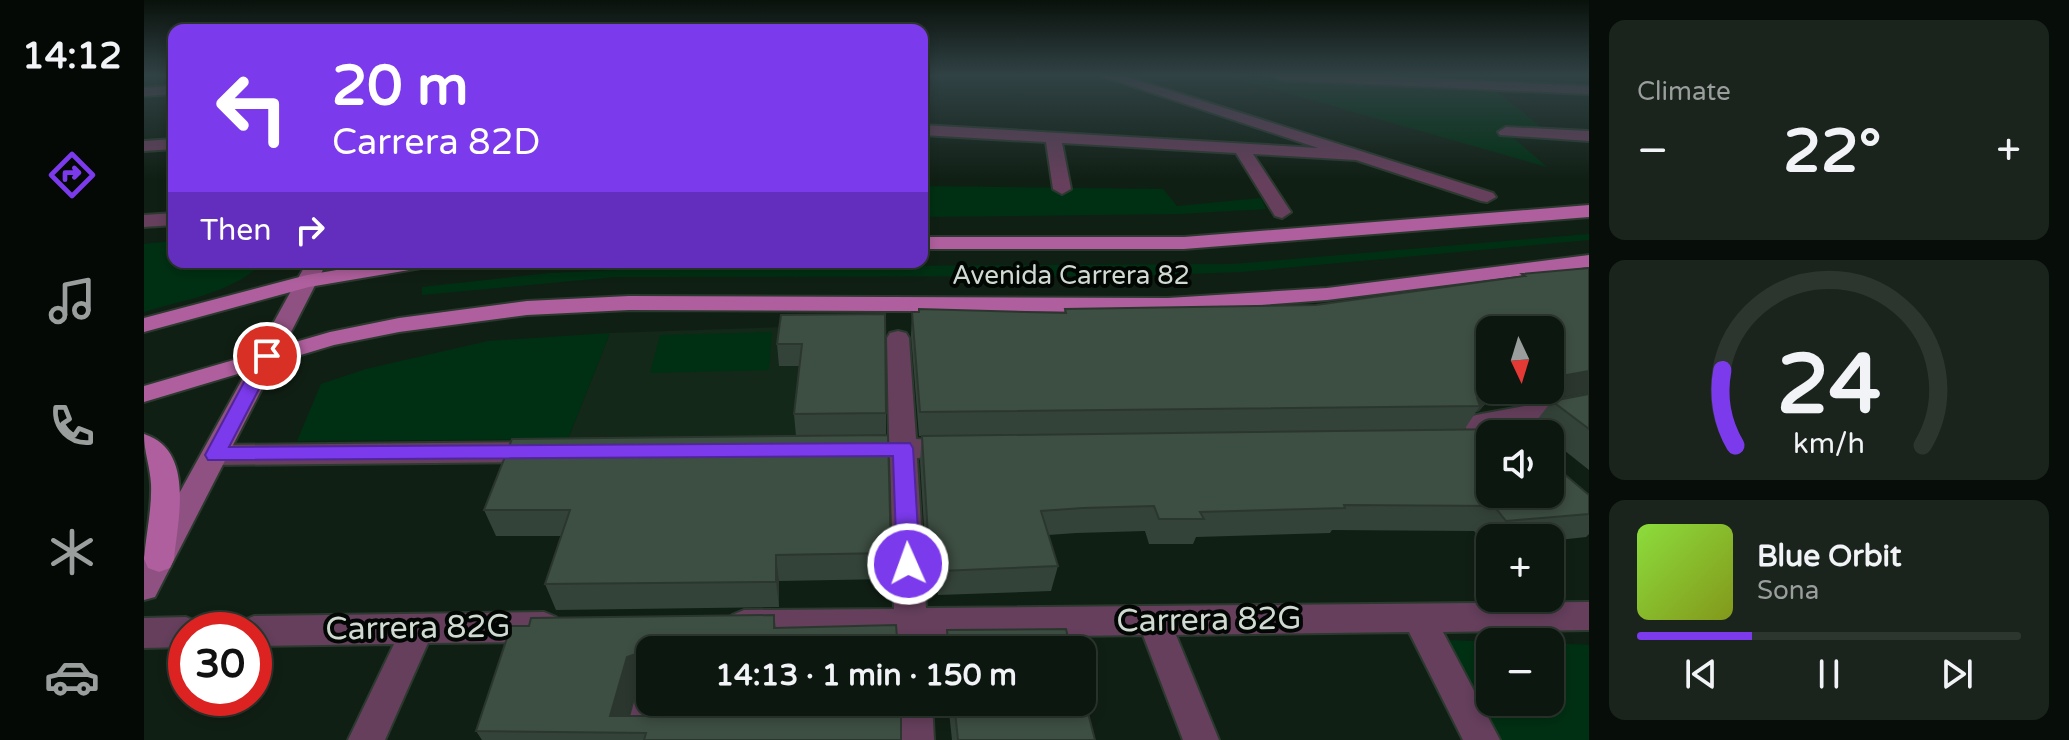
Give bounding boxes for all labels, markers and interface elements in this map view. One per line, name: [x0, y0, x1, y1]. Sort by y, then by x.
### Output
text: 14:12: [22, 35, 122, 78]
text: 20 m: [332, 53, 468, 120]
icon: left: [200, 56, 304, 160]
text: Climate: [1637, 76, 1731, 107]
text: 22°: [1783, 116, 1881, 188]
text: Carrera 82D: [332, 121, 540, 164]
text: −: [1637, 125, 1668, 178]
text: +: [1996, 125, 2021, 178]
icon: directions: [44, 147, 100, 203]
icon: right: [288, 208, 332, 252]
text: Then: [200, 212, 272, 249]
street label: Avenida Carrera 82: [952, 260, 1190, 291]
icon: music: [44, 273, 100, 329]
north arrow: [1476, 316, 1564, 404]
map controls: [1476, 316, 1564, 716]
pin: [233, 322, 301, 390]
icon: arrive: [245, 334, 289, 378]
text: 24: [1777, 336, 1881, 436]
icon: phone: [44, 398, 100, 454]
button: sound: [1476, 420, 1564, 508]
text: km/h: [1793, 427, 1865, 461]
position arrow: [866, 522, 950, 606]
icon: climate: [44, 524, 100, 580]
button: +: [1476, 524, 1564, 612]
text: Blue Orbit: [1757, 538, 1902, 575]
text: Sona: [1757, 575, 1819, 606]
street label: Carrera 82G: [1116, 599, 1302, 641]
street label: Carrera 82G: [325, 607, 511, 649]
speed limit sign: 30: [168, 612, 272, 716]
button: −: [1476, 628, 1564, 716]
icon: car: [44, 649, 100, 705]
icon: previous: [1679, 652, 1723, 696]
icon: pause: [1807, 652, 1851, 696]
icon: next: [1935, 652, 1979, 696]
text: 14:13 · 1 min · 150 m: [715, 657, 1017, 694]

